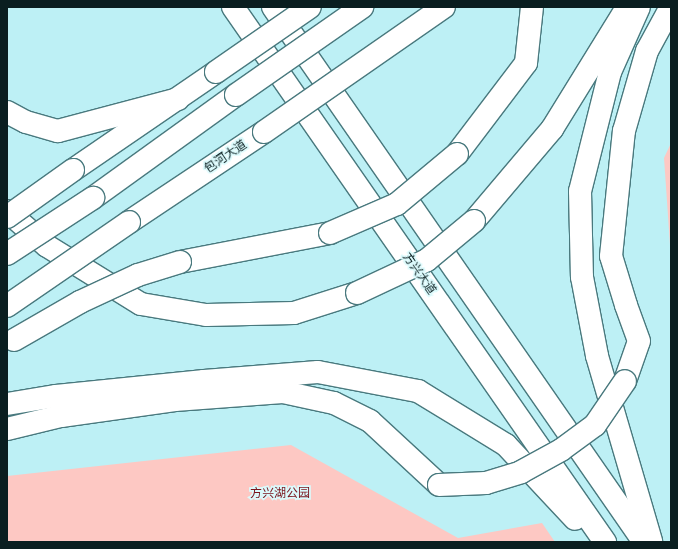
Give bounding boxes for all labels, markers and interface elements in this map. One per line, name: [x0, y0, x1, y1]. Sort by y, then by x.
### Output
street label: 包河大道: [202, 138, 250, 176]
street label: 方兴大道: [399, 250, 439, 298]
park label: 方兴湖公园: [250, 487, 310, 501]

